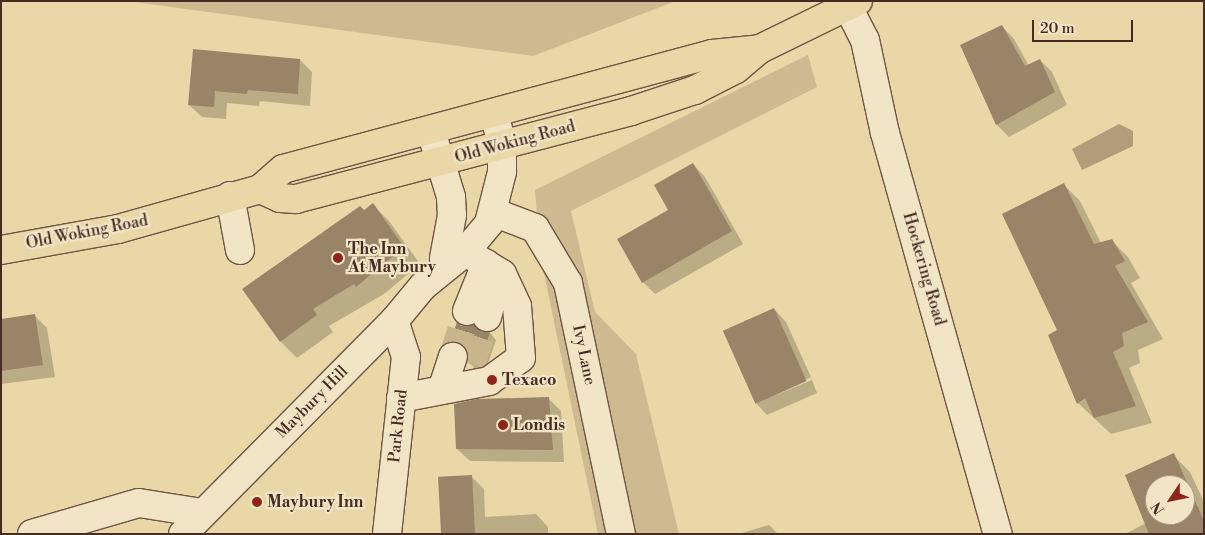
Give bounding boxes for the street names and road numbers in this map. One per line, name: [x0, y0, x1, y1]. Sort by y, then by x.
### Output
street label: Old Woking Road: [453, 117, 577, 167]
street label: Hockering Road: [899, 210, 949, 328]
street label: Old Woking Road: [24, 211, 150, 253]
street label: Ivy Lane: [568, 323, 600, 387]
street label: Maybury Hill: [272, 362, 352, 442]
street label: Park Road: [385, 388, 411, 464]

